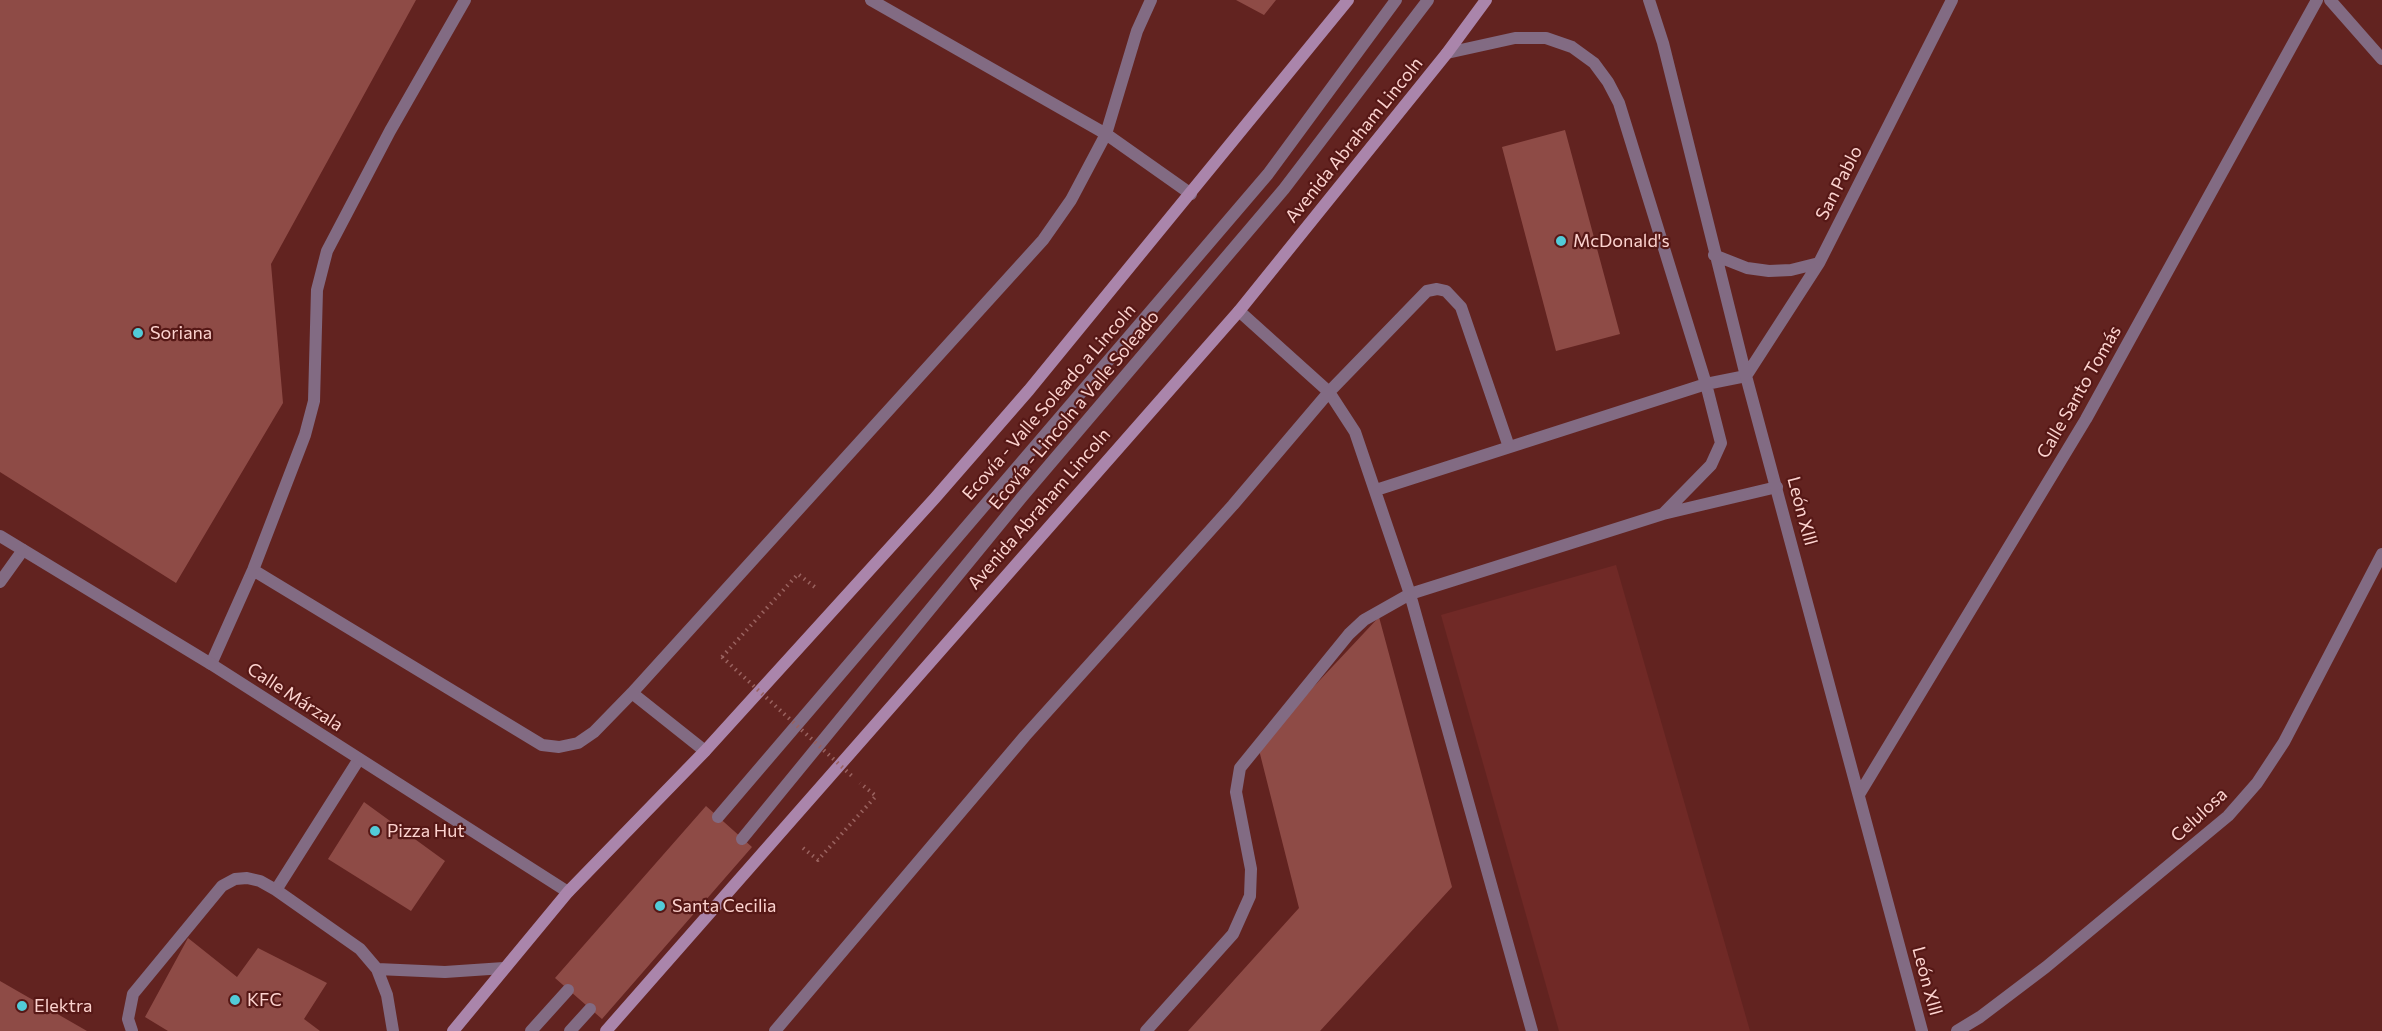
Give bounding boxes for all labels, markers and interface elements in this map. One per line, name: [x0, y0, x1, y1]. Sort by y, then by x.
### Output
street label: Avenida Abraham Lincoln: [1281, 53, 1427, 227]
street label: San Pablo: [1811, 142, 1867, 224]
place label: McDonald's: [1573, 230, 1670, 252]
marker: McDonald's: [1554, 234, 1568, 248]
street label: Ecovía - Valle Soleado a Lincoln: [958, 300, 1140, 504]
street label: Ecovía - Lincoln a Valle Soleado: [984, 306, 1164, 514]
place label: Soriana: [150, 322, 212, 344]
street label: Calle Santo Tomás: [2032, 322, 2126, 462]
marker: Soriana: [131, 326, 145, 340]
street label: Avenida Abraham Lincoln: [963, 424, 1115, 594]
street label: León Xlll: [1782, 474, 1822, 548]
street label: Calle Márzala: [243, 658, 347, 736]
street label: Celulosa: [2166, 784, 2232, 846]
place label: Pizza Hut: [387, 820, 465, 842]
marker: Pizza Hut: [368, 824, 382, 838]
place label: Santa Cecilia: [672, 895, 776, 917]
marker: Santa Cecilia: [653, 899, 667, 913]
street label: León Xlll: [1907, 944, 1947, 1018]
place label: KFC: [247, 989, 282, 1011]
marker: KFC: [228, 993, 242, 1007]
place label: Elektra: [34, 995, 92, 1017]
marker: Elektra: [15, 999, 29, 1013]

